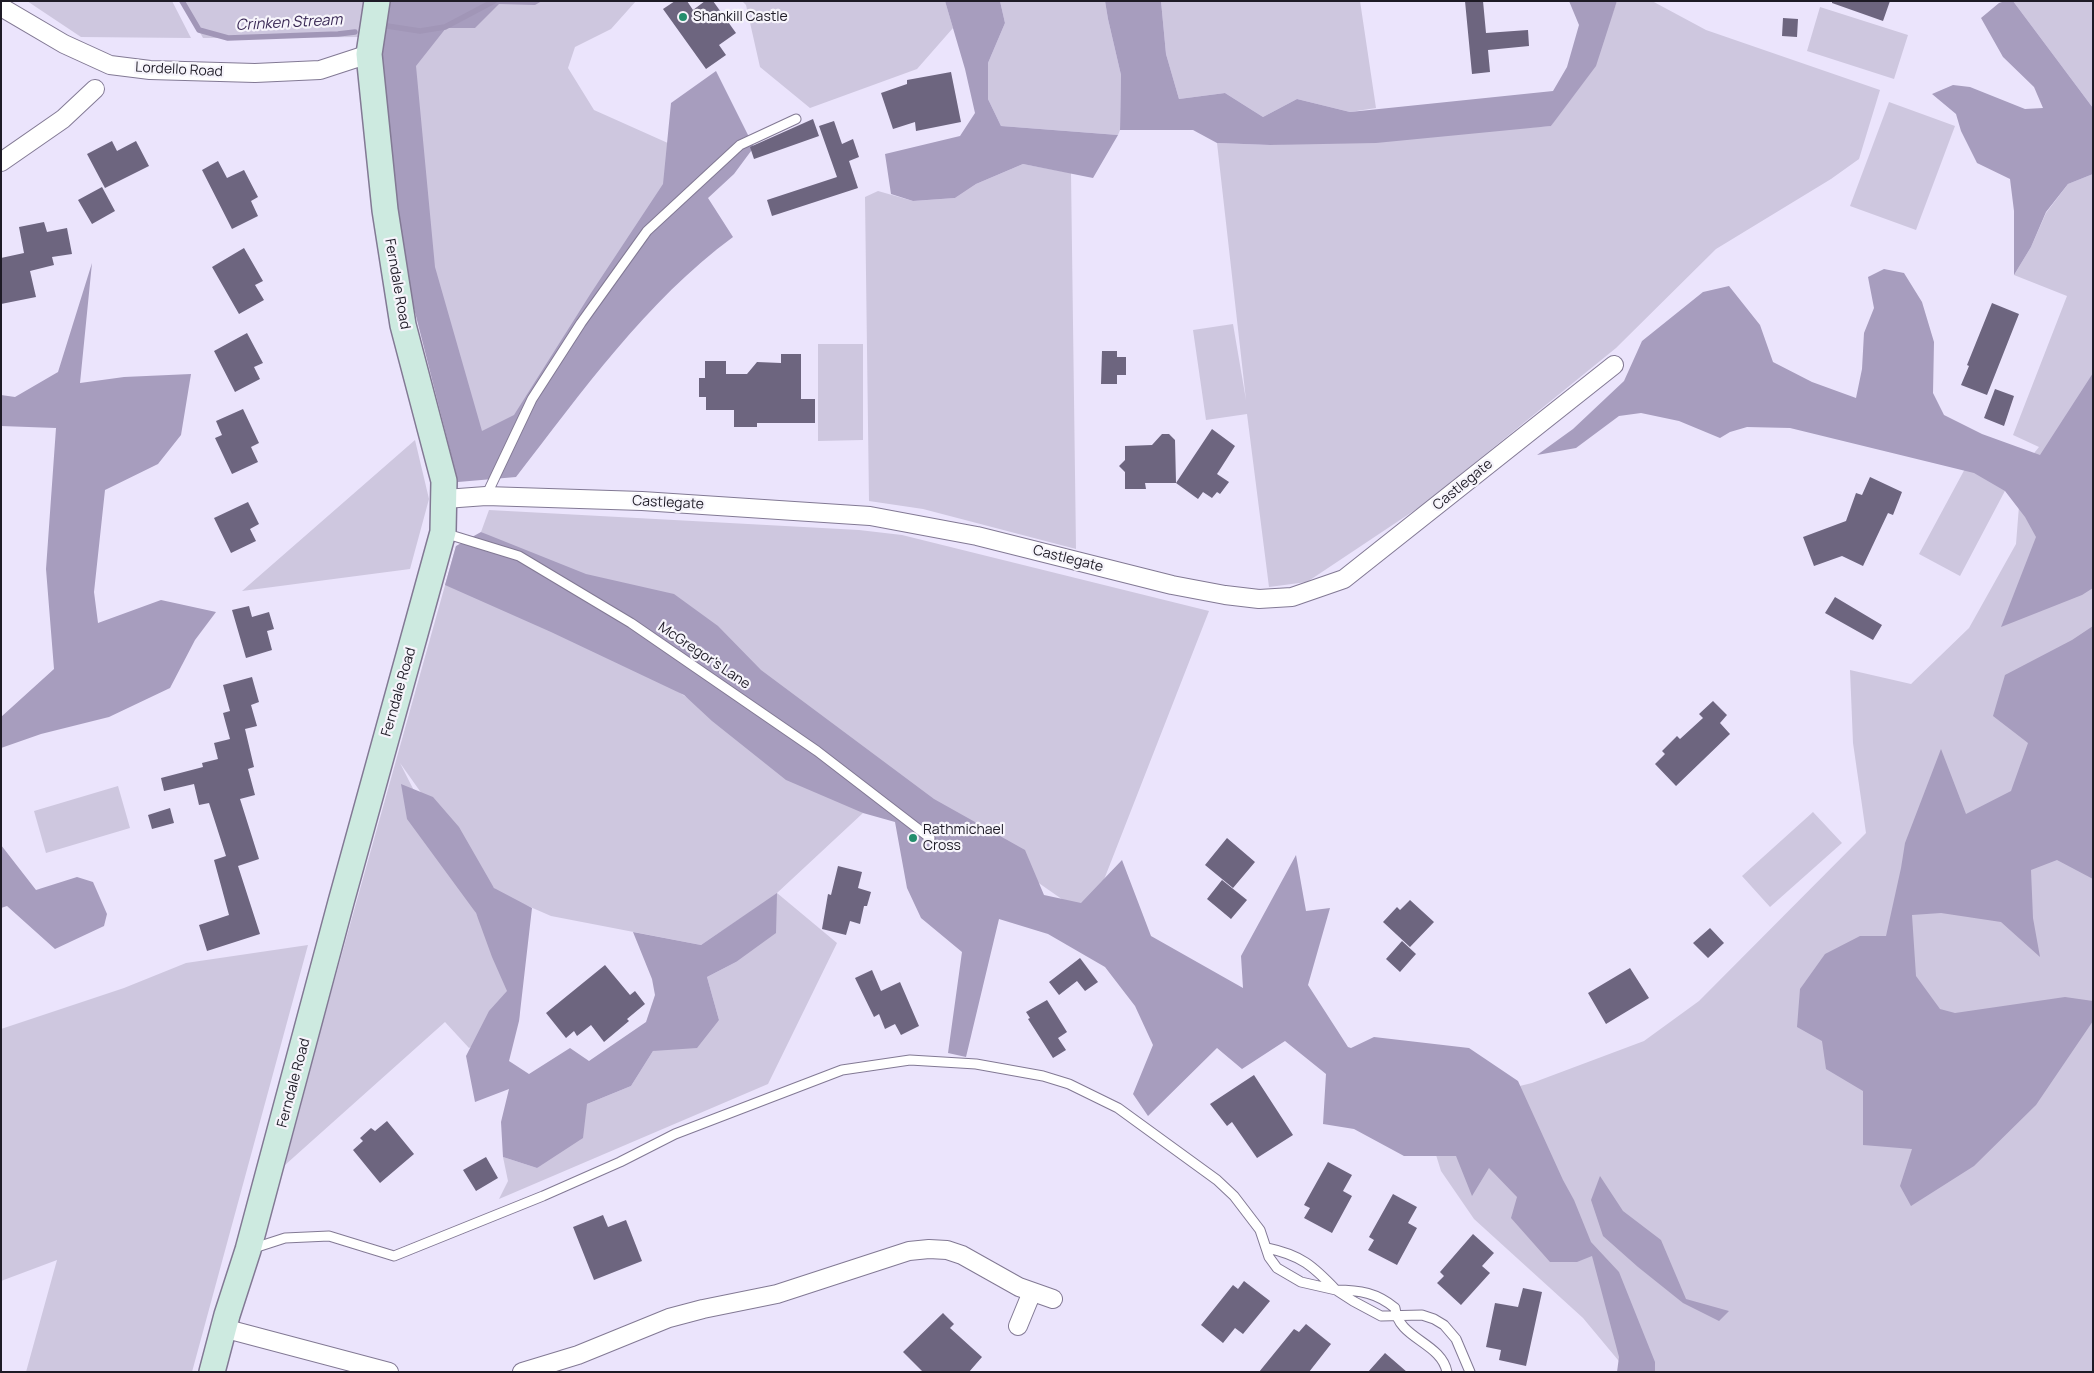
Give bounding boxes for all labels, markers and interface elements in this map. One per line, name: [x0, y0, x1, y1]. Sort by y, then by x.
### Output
place label: Shankill Castle: [693, 9, 788, 25]
water label: Crinken Stream: [235, 11, 343, 35]
marker: Shankill Castle: [677, 11, 689, 23]
street label: Lordello Road: [135, 59, 223, 81]
street label: Ferndale Road: [381, 237, 413, 331]
street label: Castlegate: [1430, 456, 1496, 514]
street label: Castlegate: [632, 493, 704, 513]
street label: Castlegate: [1031, 542, 1105, 576]
street label: McGregor's Lane: [655, 619, 753, 693]
street label: Ferndale Road: [378, 646, 420, 738]
place label: Rathmichael Cross: [923, 822, 1004, 854]
marker: Rathmichael Cross: [907, 832, 919, 844]
street label: Ferndale Road: [274, 1036, 314, 1130]

